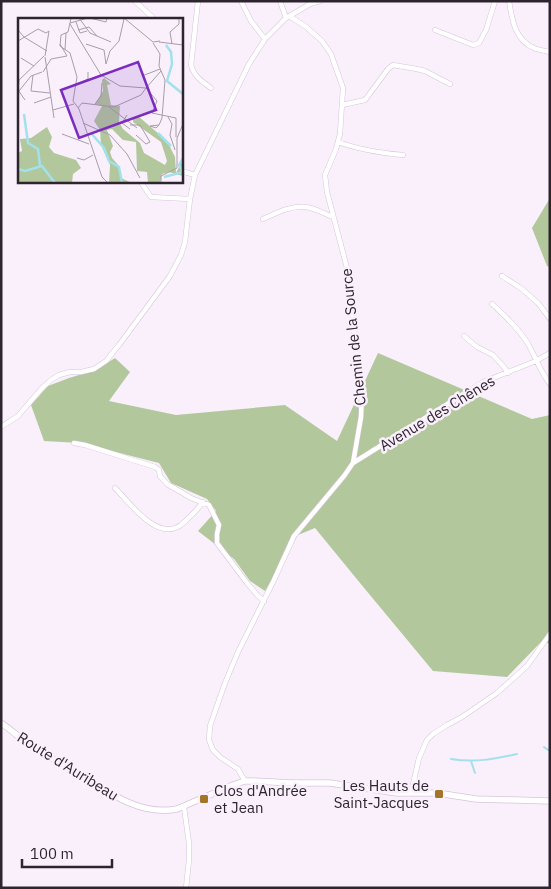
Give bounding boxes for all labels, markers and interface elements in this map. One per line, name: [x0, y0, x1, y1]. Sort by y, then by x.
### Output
inset map: [18, 18, 182, 182]
street label: Chemin de la Source: [336, 267, 370, 407]
street label: Avenue des Chênes: [376, 371, 498, 455]
street label: Route d'Auribeau: [14, 727, 122, 805]
place label: Les Hauts de Saint-Jacques: [334, 776, 429, 812]
place label: Clos d'Andrée et Jean: [214, 781, 307, 817]
marker: Les Hauts de Saint-Jacques: [433, 788, 445, 800]
marker: Clos d'Andrée et Jean: [198, 793, 210, 805]
scale bar: [22, 836, 112, 868]
text: 100 m: [30, 844, 74, 863]

